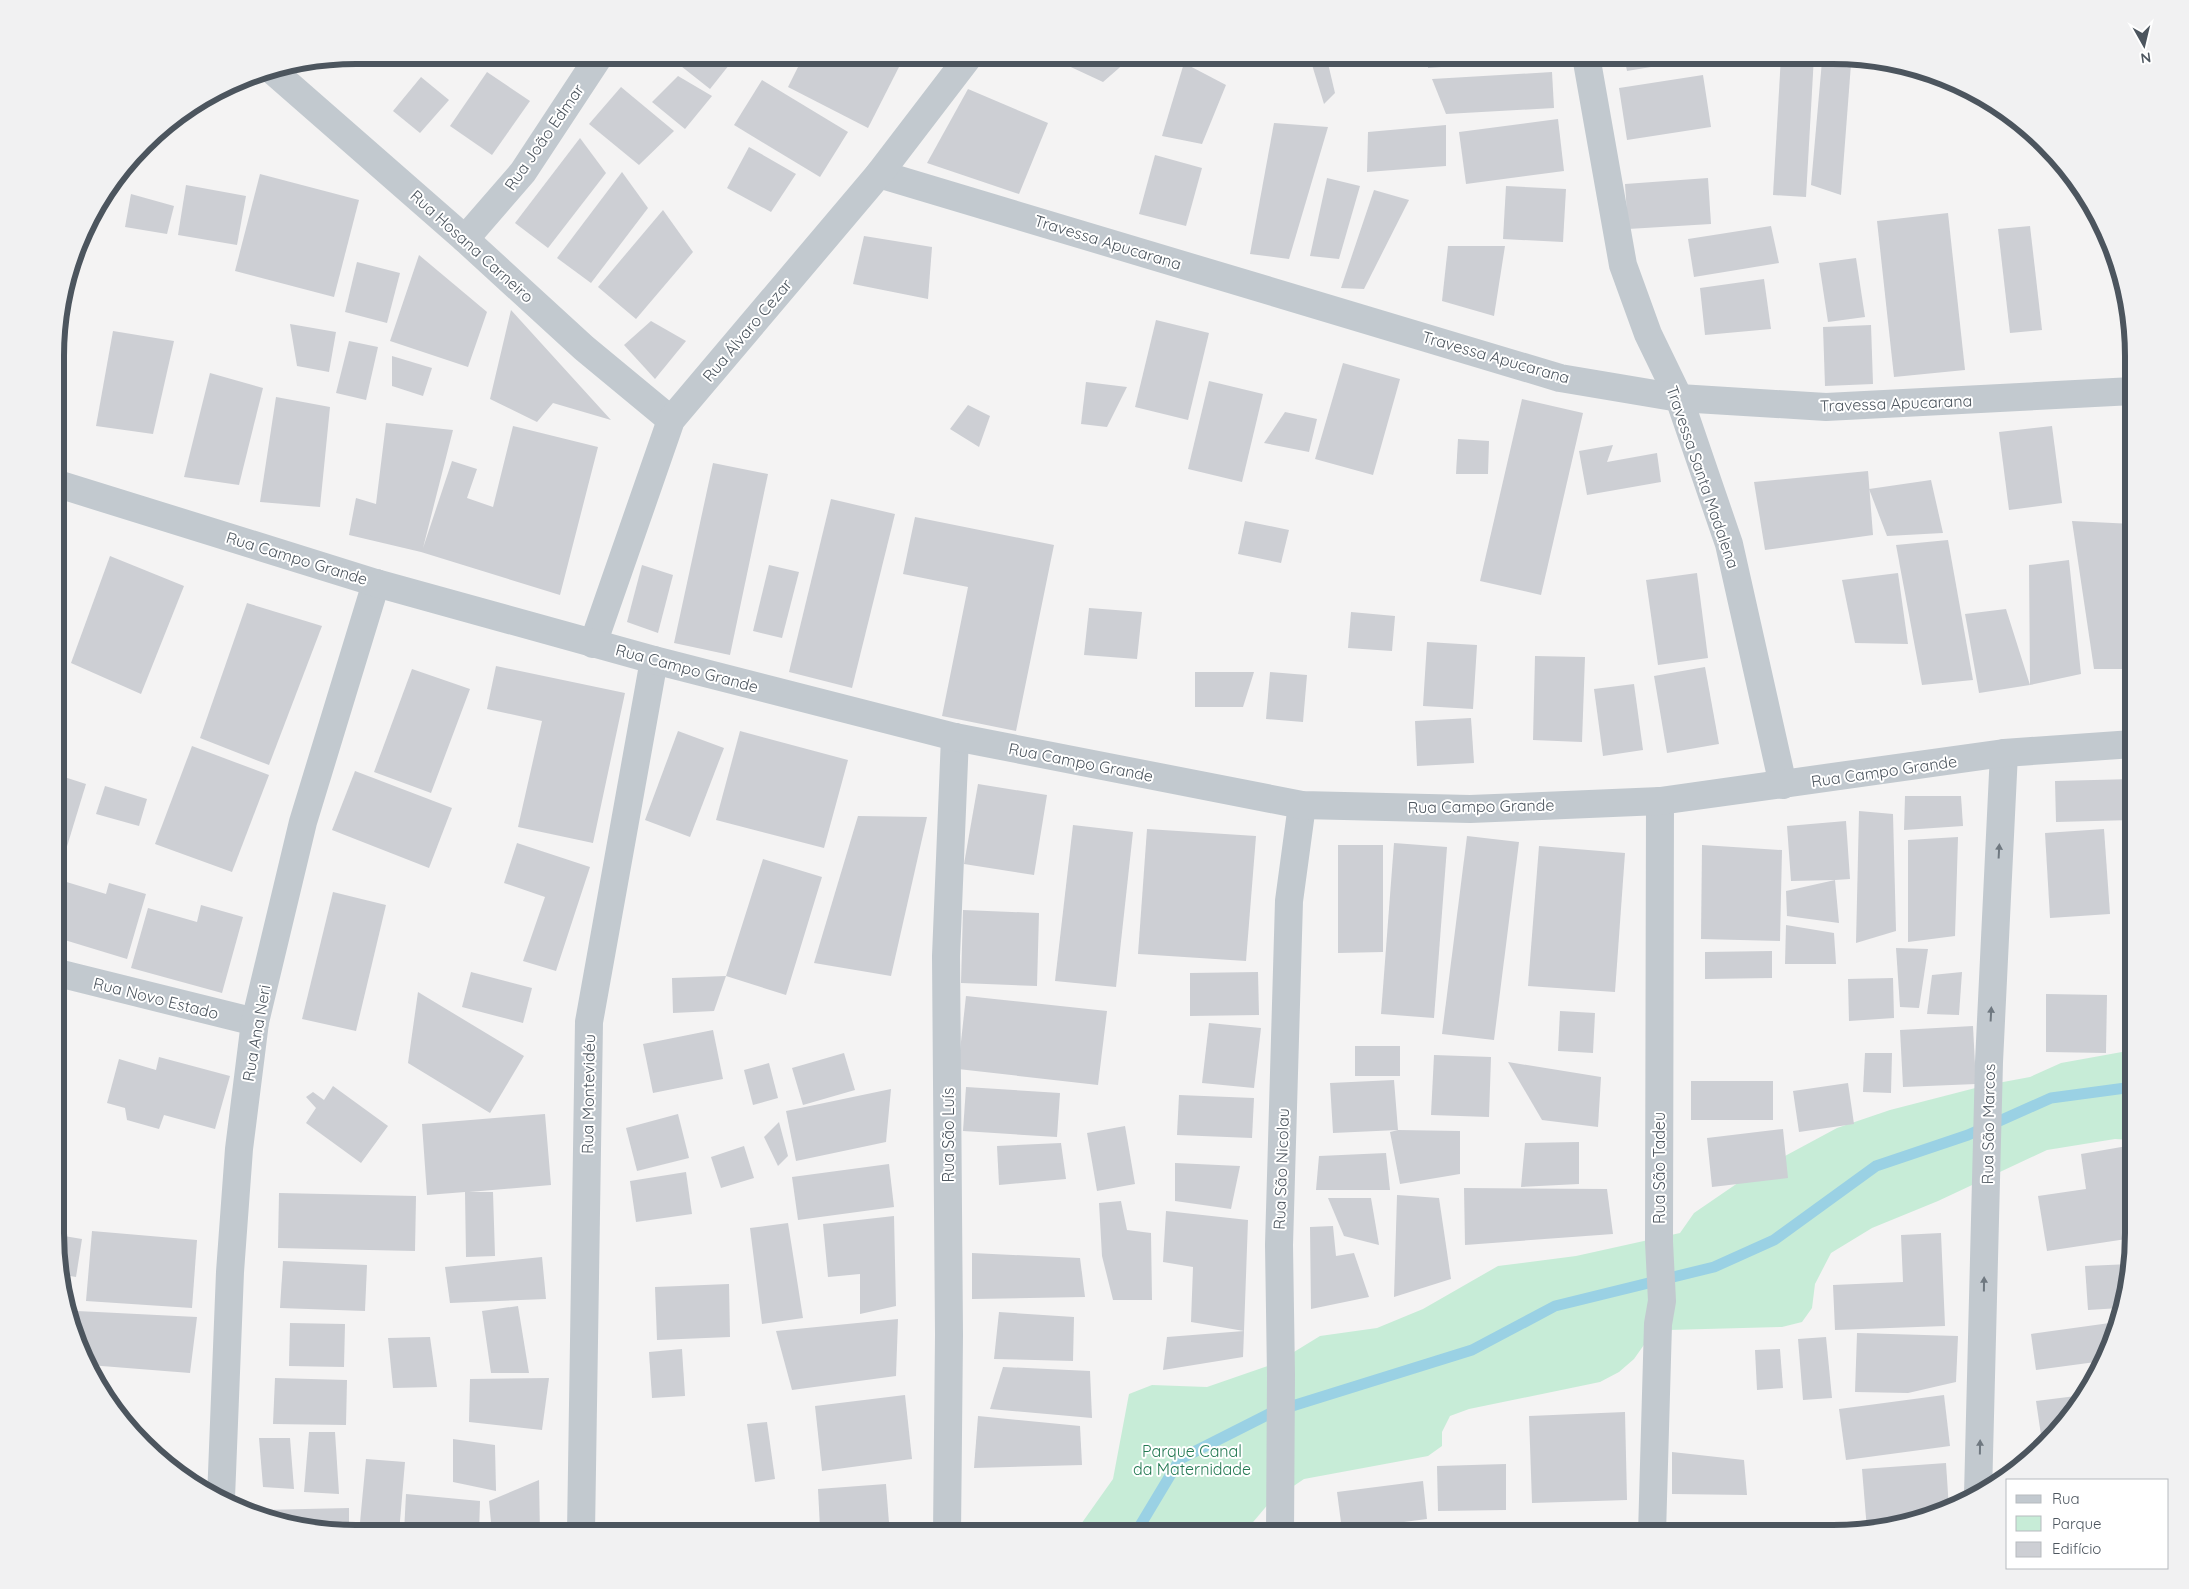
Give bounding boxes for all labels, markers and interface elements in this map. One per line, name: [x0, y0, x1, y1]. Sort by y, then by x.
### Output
north arrow: [2119, 20, 2169, 70]
text: N: [2139, 48, 2152, 68]
street label: Rua João Edmar: [500, 80, 588, 194]
street label: Rua Hosana Carneiro: [406, 185, 538, 307]
street label: Travessa Apucarana: [1032, 210, 1184, 274]
street label: Rua Álvaro Cezar: [698, 274, 796, 386]
street label: Travessa Apucarana: [1420, 326, 1572, 388]
street label: Travessa Santa Madalena: [1662, 383, 1744, 571]
street label: Travessa Apucarana: [1819, 390, 1973, 416]
street label: Rua Campo Grande: [224, 527, 370, 589]
street label: Rua Campo Grande: [613, 639, 761, 697]
street label: Rua Campo Grande: [1007, 738, 1155, 786]
street label: Rua Campo Grande: [1810, 751, 1958, 791]
street label: Rua Campo Grande: [1407, 795, 1555, 817]
one-way arrow: [1995, 843, 2003, 859]
street label: Rua Novo Estado: [91, 973, 221, 1023]
street label: Rua Ana Neri: [238, 983, 274, 1083]
one-way arrow: [1988, 1005, 1996, 1021]
street label: Rua Montevidéu: [577, 1034, 599, 1154]
street label: Rua São Marcos: [1977, 1064, 1999, 1184]
street label: Rua São Luís: [938, 1088, 958, 1183]
street label: Rua São Nicolau: [1269, 1108, 1293, 1230]
street label: Rua São Tadeu: [1649, 1112, 1669, 1224]
one-way arrow: [1980, 1276, 1988, 1292]
one-way arrow: [1976, 1438, 1984, 1454]
park label: Parque Canal da Maternidade: [1133, 1441, 1251, 1479]
legend: [2006, 1479, 2169, 1569]
text: Rua: [2052, 1489, 2080, 1508]
text: Parque: [2052, 1514, 2102, 1533]
text: Edifício: [2052, 1539, 2101, 1558]

